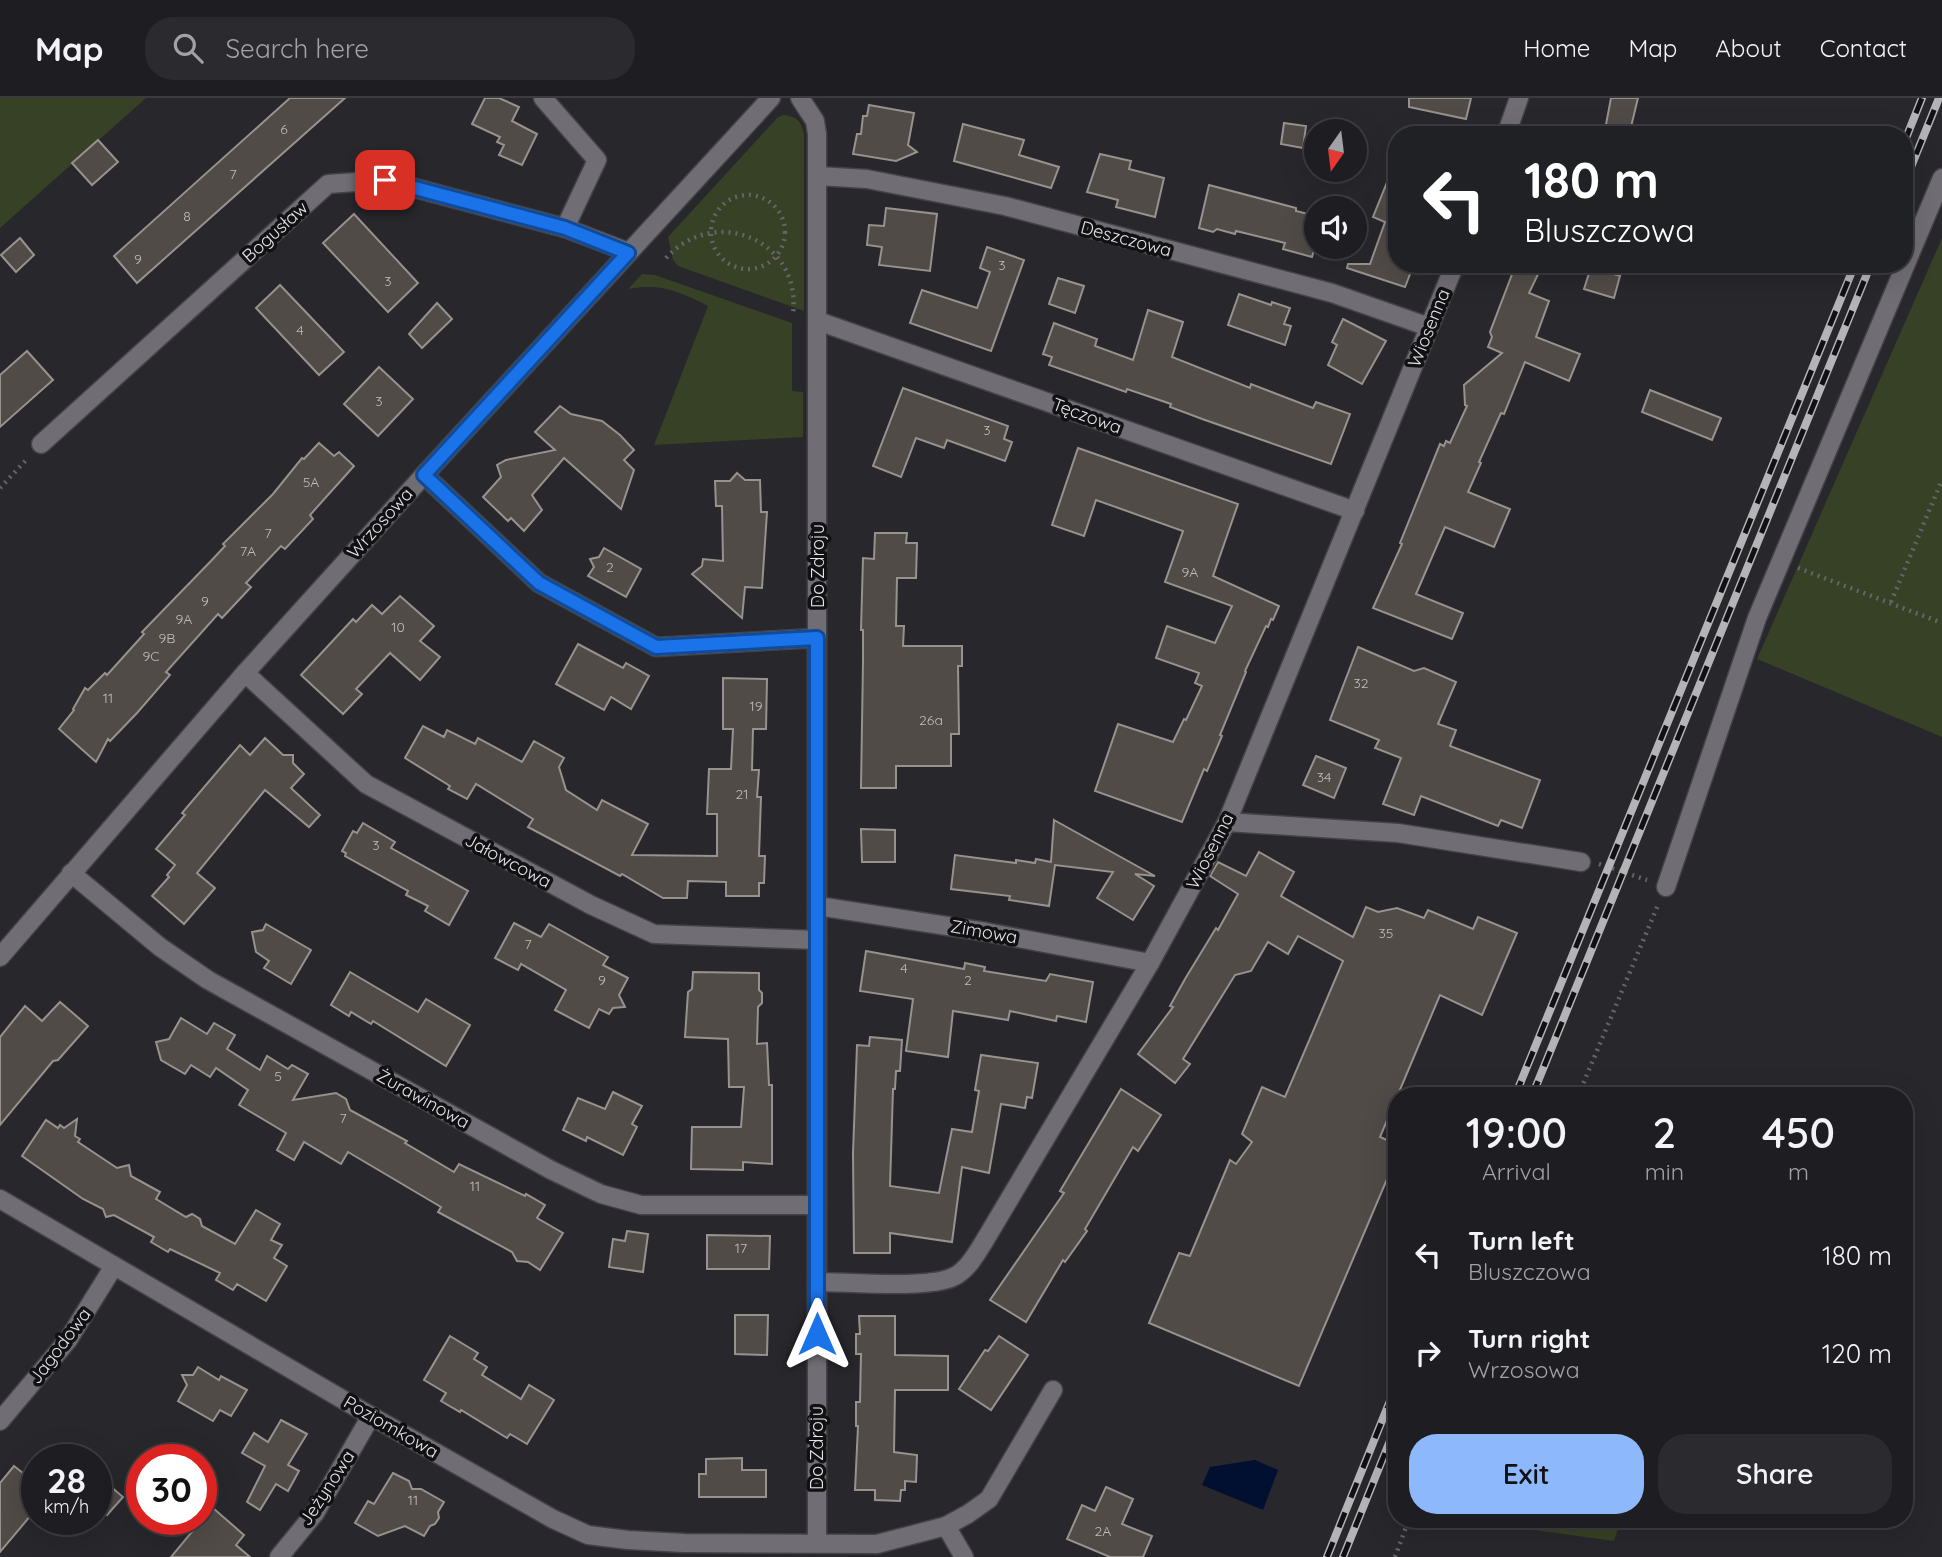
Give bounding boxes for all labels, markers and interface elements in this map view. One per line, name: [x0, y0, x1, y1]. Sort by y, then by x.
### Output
search box: [145, 17, 635, 80]
text: Map: [35, 28, 103, 69]
icon: search: [169, 29, 207, 67]
text: Search here: [225, 32, 369, 65]
text: Home: [1523, 33, 1590, 63]
text: Map: [1628, 33, 1677, 63]
text: About: [1715, 33, 1782, 63]
text: Contact: [1820, 33, 1907, 63]
north arrow: [1304, 119, 1367, 182]
map controls: [1304, 119, 1367, 259]
house number: 6: [280, 120, 288, 138]
text: 180 m: [1524, 149, 1659, 210]
pin: [355, 150, 415, 210]
icon: left: [1409, 154, 1500, 245]
icon: arrive: [366, 161, 404, 199]
house number: 7: [229, 165, 237, 183]
street label: Bogusław: [237, 196, 312, 267]
button: sound: [1304, 196, 1367, 259]
house number: 8: [183, 207, 191, 225]
text: Bluszczowa: [1524, 210, 1695, 250]
street label: Deszczowa: [1078, 215, 1174, 262]
house number: 9: [134, 250, 142, 268]
house number: 3: [998, 256, 1006, 274]
house number: 3: [384, 272, 392, 290]
street label: Wiosenna: [1402, 285, 1455, 370]
house number: 4: [296, 321, 304, 339]
house number: 3: [375, 392, 383, 410]
street label: Tęczowa: [1049, 392, 1125, 439]
house number: 3: [983, 421, 991, 439]
house number: 5A: [303, 473, 319, 491]
street label: Wrzosowa: [342, 482, 417, 563]
house number: 7: [264, 524, 272, 542]
street label: Do Zdroju: [806, 524, 829, 608]
house number: 7A: [240, 542, 256, 560]
house number: 2: [606, 558, 614, 576]
house number: 9A: [1182, 563, 1198, 581]
house number: 9: [201, 592, 209, 610]
house number: 9A: [176, 610, 192, 628]
house number: 10: [391, 618, 405, 636]
house number: 9B: [159, 629, 175, 647]
house number: 9C: [143, 647, 159, 665]
house number: 32: [1353, 674, 1369, 692]
house number: 11: [103, 689, 113, 707]
house number: 19: [750, 697, 763, 715]
house number: 26a: [919, 711, 943, 729]
house number: 34: [1317, 768, 1331, 786]
house number: 21: [736, 785, 748, 803]
street label: Wiosenna: [1181, 809, 1239, 893]
street label: Jałowcowa: [461, 828, 555, 893]
house number: 3: [372, 836, 380, 854]
street label: Zimowa: [949, 914, 1019, 949]
house number: 35: [1379, 924, 1393, 942]
house number: 7: [524, 935, 532, 953]
house number: 4: [900, 959, 908, 977]
house number: 9: [598, 971, 606, 989]
house number: 2: [964, 971, 972, 989]
street label: Żurawinowa: [373, 1064, 474, 1133]
house number: 5: [274, 1067, 282, 1085]
text: 19:00: [1466, 1106, 1567, 1159]
text: 2: [1653, 1106, 1676, 1159]
text: 450: [1762, 1106, 1835, 1159]
house number: 7: [339, 1109, 347, 1127]
text: Arrival: [1482, 1157, 1551, 1186]
text: min: [1645, 1157, 1684, 1186]
text: m: [1788, 1157, 1809, 1186]
house number: 11: [470, 1177, 480, 1195]
text: Turn left: [1468, 1224, 1575, 1257]
icon: left: [1409, 1236, 1447, 1274]
house number: 17: [735, 1239, 747, 1257]
text: 180 m: [1822, 1239, 1892, 1272]
text: Bluszczowa: [1468, 1257, 1591, 1286]
position arrow: [780, 1297, 854, 1371]
street label: Jagodowa: [24, 1303, 96, 1388]
text: Turn right: [1468, 1322, 1590, 1355]
icon: right: [1409, 1334, 1447, 1372]
text: 120 m: [1822, 1337, 1892, 1370]
text: Wrzosowa: [1468, 1355, 1580, 1384]
street label: Poziomkowa: [340, 1390, 443, 1463]
street label: Do Zdroju: [805, 1406, 828, 1490]
button: Exit: [1409, 1434, 1644, 1514]
button: Share: [1658, 1434, 1892, 1514]
speed limit sign: 30: [126, 1444, 217, 1535]
street label: Jeżynowa: [294, 1446, 359, 1530]
text: 28: [47, 1458, 86, 1502]
house number: 11: [408, 1491, 418, 1509]
text: km/h: [44, 1495, 89, 1518]
house number: 2A: [1095, 1522, 1111, 1540]

